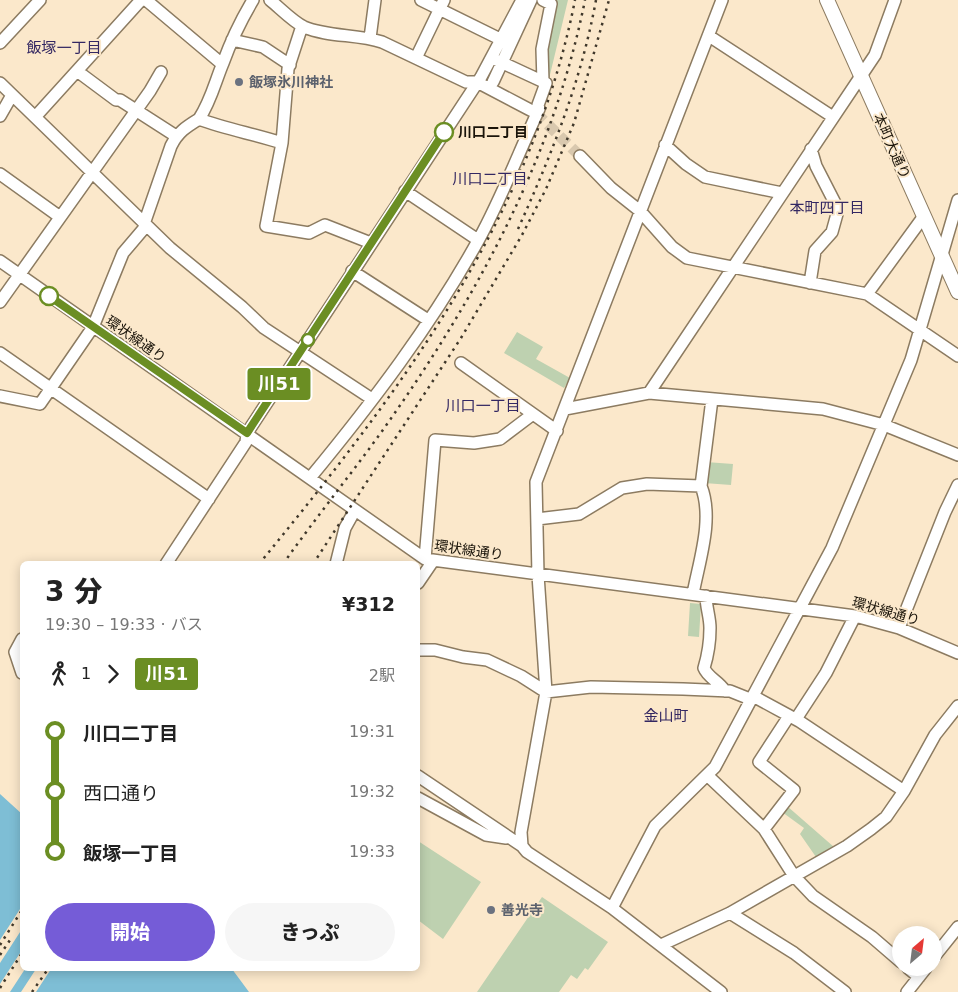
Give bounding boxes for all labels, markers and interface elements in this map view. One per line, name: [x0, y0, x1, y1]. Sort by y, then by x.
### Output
district label: 飯塚一丁目: [26, 39, 102, 57]
place label: 飯塚氷川神社: [249, 74, 333, 90]
marker: 飯塚氷川神社: [233, 76, 245, 88]
street label: 本町大通り: [870, 111, 914, 181]
marker: 川口二丁目: [434, 122, 454, 142]
place label: 川口二丁目: [458, 124, 528, 140]
district label: 川口二丁目: [452, 170, 528, 188]
district label: 本町四丁目: [789, 199, 865, 217]
unlabelled marker: [39, 286, 59, 306]
street label: 環状線通り: [103, 312, 169, 366]
unlabelled marker: [301, 333, 315, 347]
line badge: 川51: [250, 368, 308, 400]
text: 川51: [257, 373, 301, 394]
district label: 川口一丁目: [445, 397, 521, 415]
street label: 環状線通り: [433, 537, 505, 563]
text: 3 分: [45, 575, 102, 608]
text: ¥312: [342, 593, 395, 615]
street label: 環状線通り: [850, 594, 922, 628]
text: 19:30 – 19:33 · バス: [45, 615, 203, 634]
icon: walk: [45, 660, 73, 688]
icon: forward: [99, 660, 127, 688]
text: 川51: [145, 663, 188, 684]
text: 1: [81, 664, 91, 683]
text: 2駅: [369, 666, 395, 685]
district label: 金山町: [643, 707, 689, 725]
text: 川口二丁目: [83, 722, 178, 744]
text: 19:31: [349, 722, 395, 741]
text: 西口通り: [83, 782, 159, 804]
text: 19:32: [349, 782, 395, 801]
text: 飯塚一丁目: [83, 842, 178, 864]
text: 19:33: [349, 842, 395, 861]
place label: 善光寺: [501, 902, 543, 918]
button: 開始: [45, 903, 215, 961]
button: きっぷ: [225, 903, 395, 961]
marker: 善光寺: [485, 904, 497, 916]
north arrow: [892, 926, 942, 976]
map controls: [892, 926, 942, 976]

